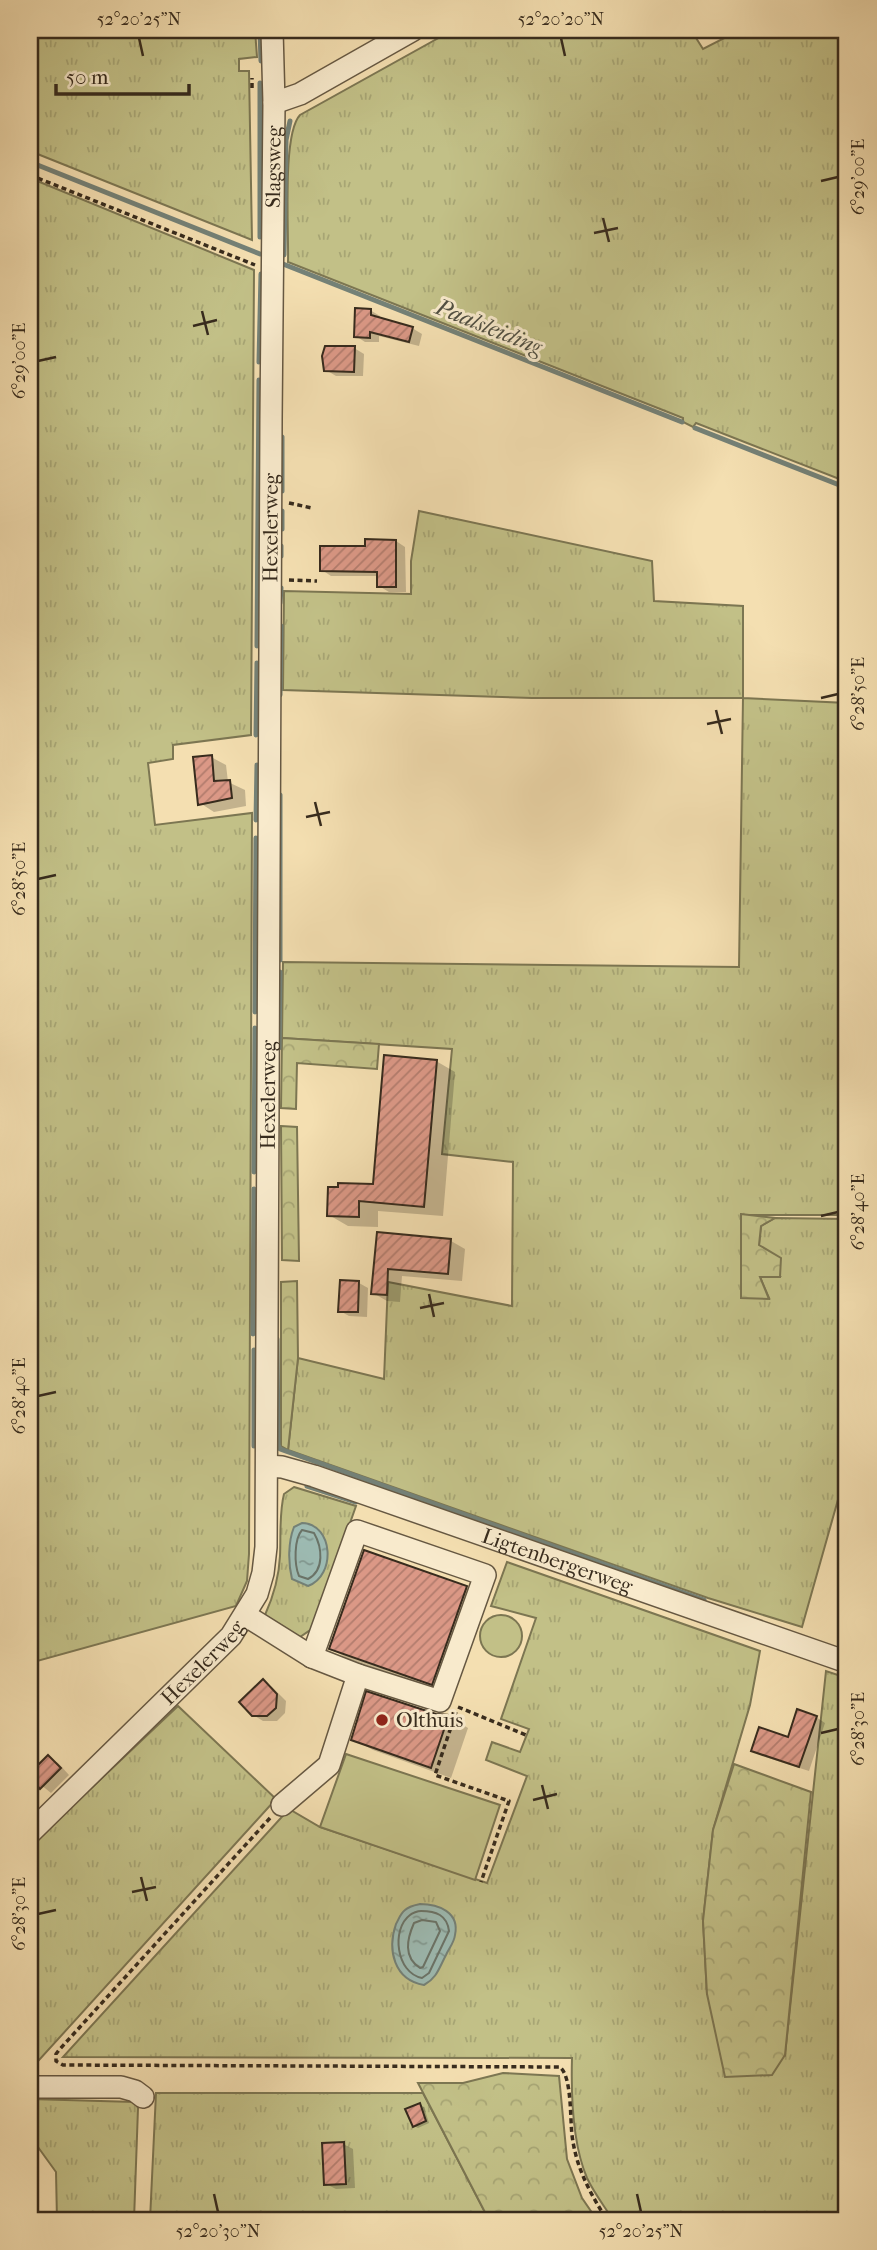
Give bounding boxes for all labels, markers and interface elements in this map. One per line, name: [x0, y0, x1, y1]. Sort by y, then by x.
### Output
text: 52°20'25"N: [97, 9, 182, 30]
text: 52°20'20"N: [518, 9, 605, 30]
scale bar: [56, 52, 189, 96]
text: 50 m: [66, 65, 109, 89]
street label: Slagsweg: [261, 125, 286, 208]
text: 6°29'00"E: [848, 139, 869, 215]
water label: Paalsleiding: [431, 293, 547, 361]
text: 6°29'00"E: [9, 323, 30, 399]
street label: Hexelerweg: [258, 472, 283, 583]
text: 6°28'50"E: [848, 657, 869, 731]
text: 6°28'50"E: [9, 842, 30, 916]
street label: Hexelerweg: [256, 1039, 280, 1150]
text: 6°28'40"E: [848, 1173, 869, 1251]
text: 6°28'40"E: [9, 1357, 30, 1435]
street label: Ligtenbergerweg: [479, 1524, 637, 1599]
street label: Hexelerweg: [156, 1615, 250, 1710]
text: 6°28'30"E: [848, 1692, 869, 1766]
place label: Olthuis: [396, 1708, 463, 1732]
marker: Olthuis: [374, 1712, 390, 1728]
text: 6°28'30"E: [9, 1877, 30, 1951]
text: 52°20'30"N: [176, 2221, 261, 2242]
text: 52°20'25"N: [599, 2221, 684, 2242]

